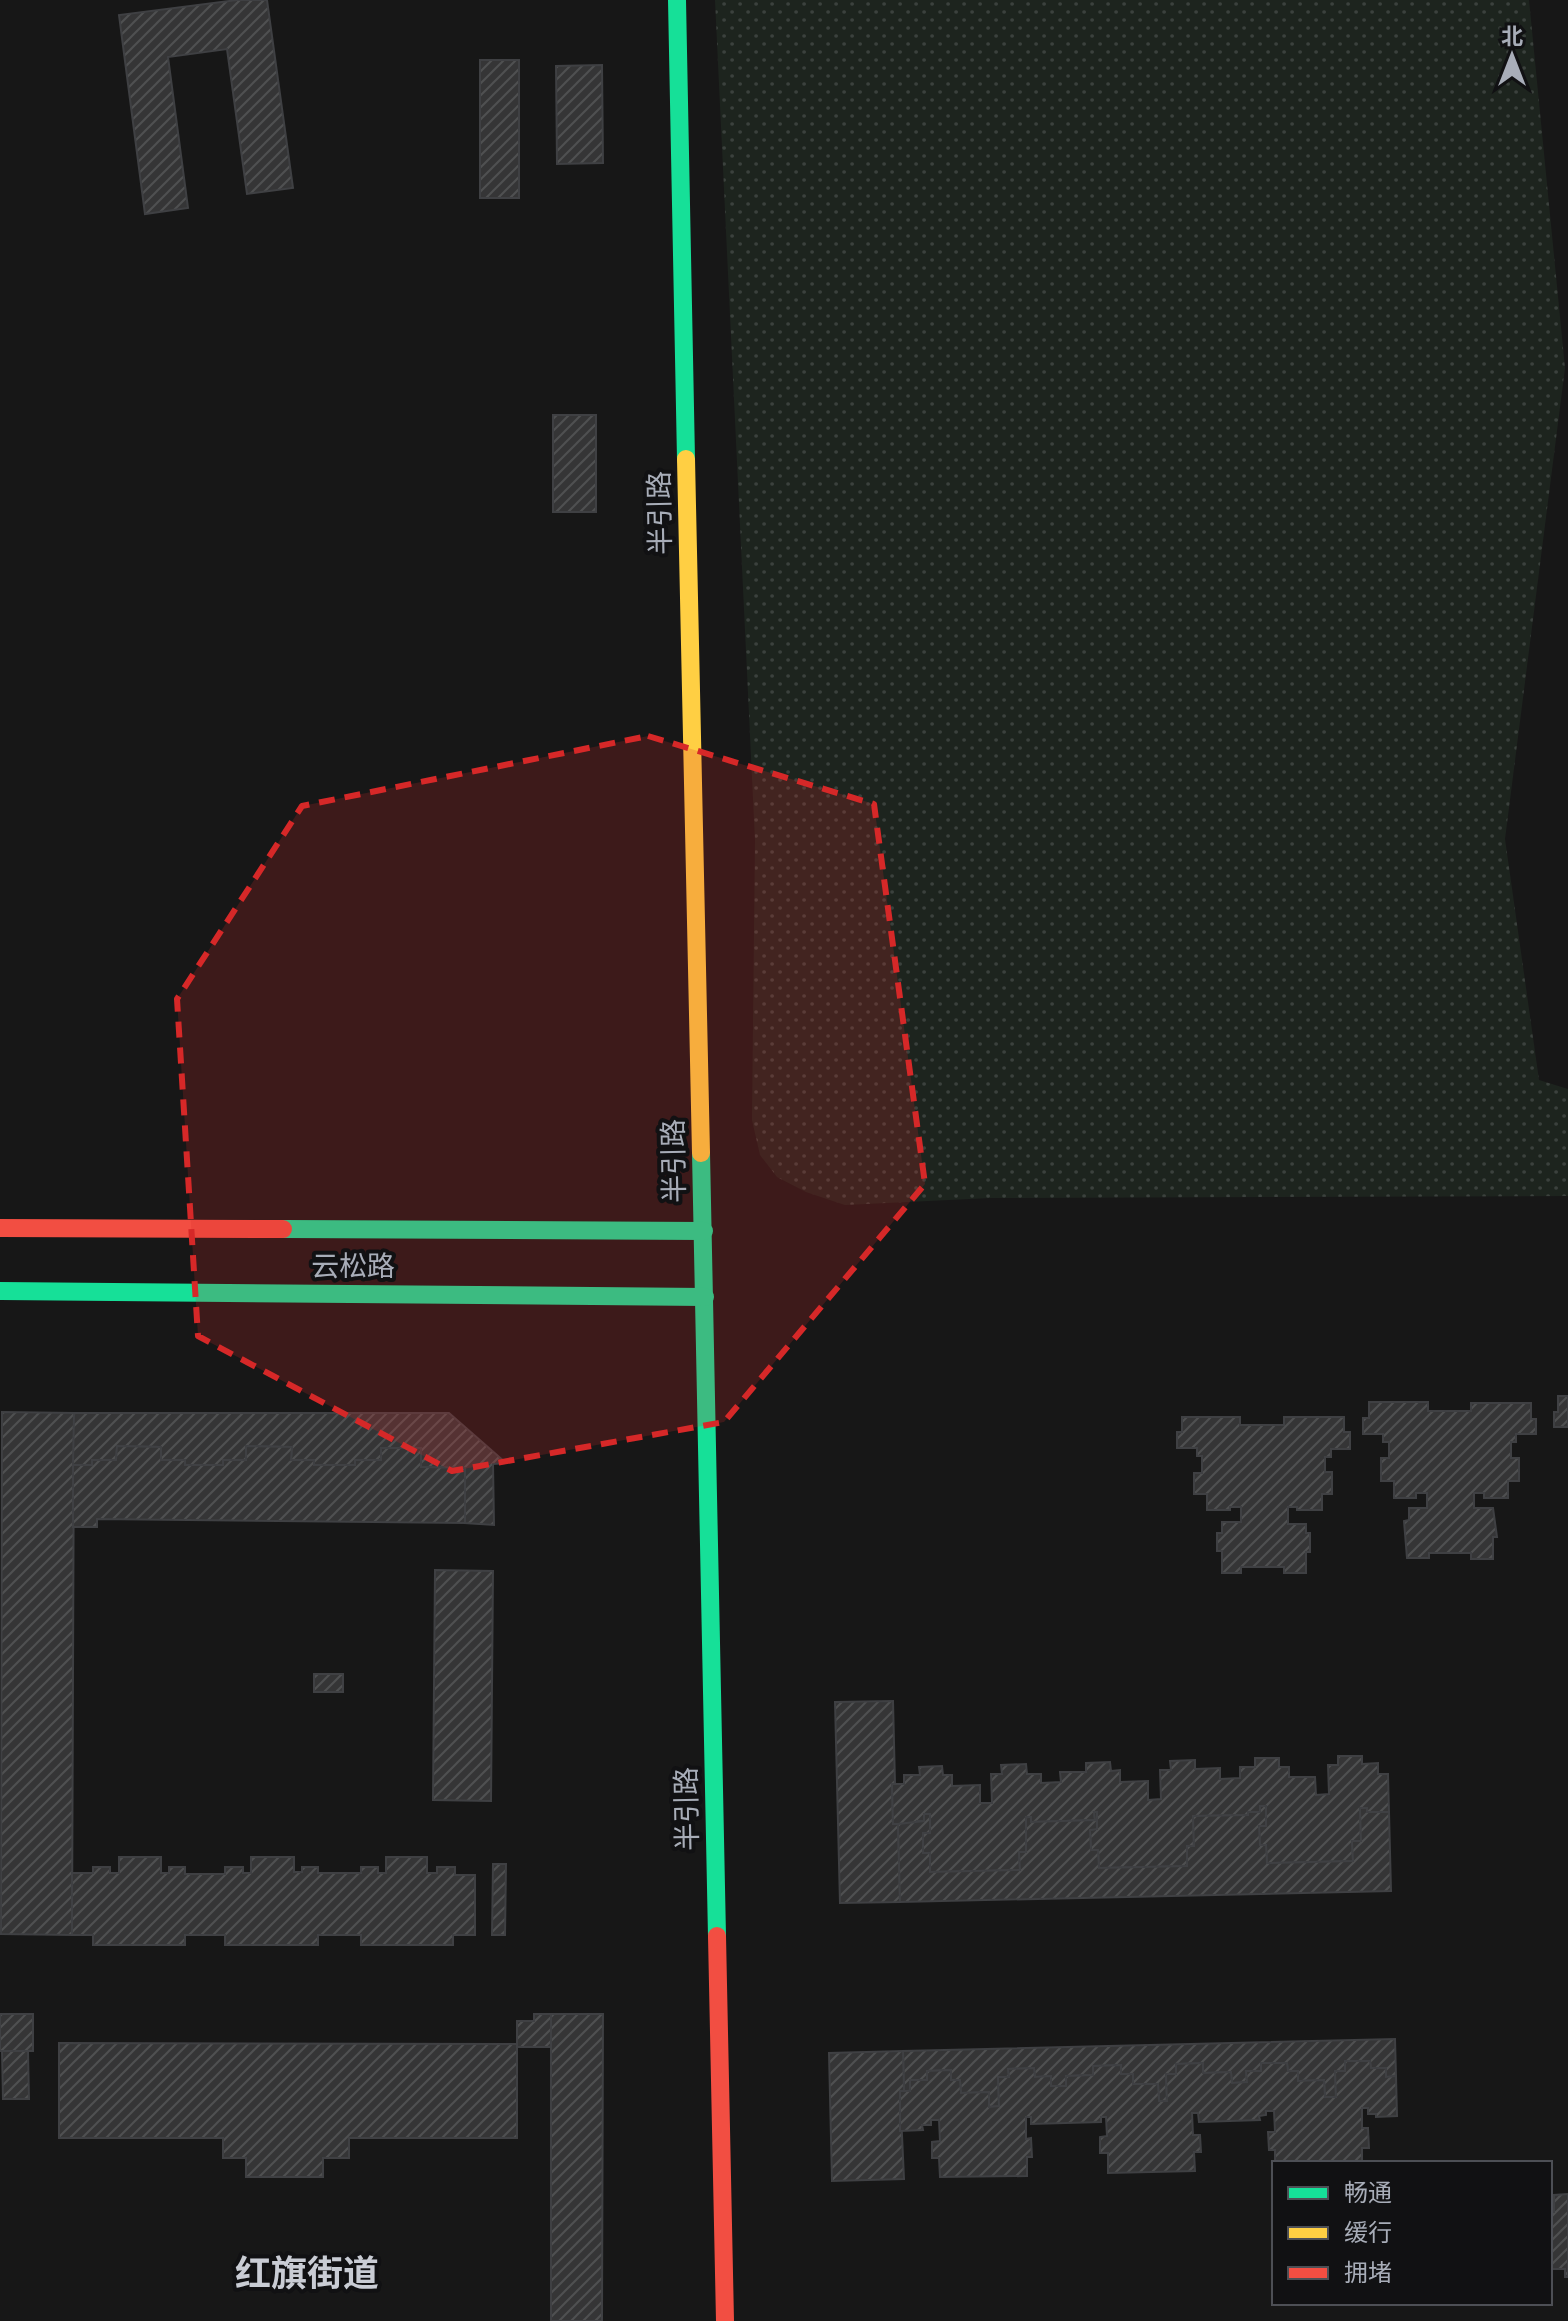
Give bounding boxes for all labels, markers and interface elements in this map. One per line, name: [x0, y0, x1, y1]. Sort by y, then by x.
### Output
north arrow: [1472, 16, 1552, 96]
text: 北: [1501, 24, 1523, 49]
street label: 半引路: [643, 471, 677, 555]
street label: 半引路: [657, 1119, 691, 1203]
street label: 云松路: [311, 1250, 395, 1283]
street label: 半引路: [670, 1767, 704, 1851]
legend: [1272, 2161, 1552, 2305]
text: 畅通: [1344, 2179, 1392, 2207]
text: 缓行: [1344, 2219, 1392, 2247]
district label: 红旗街道: [235, 2253, 379, 2295]
text: 拥堵: [1344, 2259, 1392, 2287]

